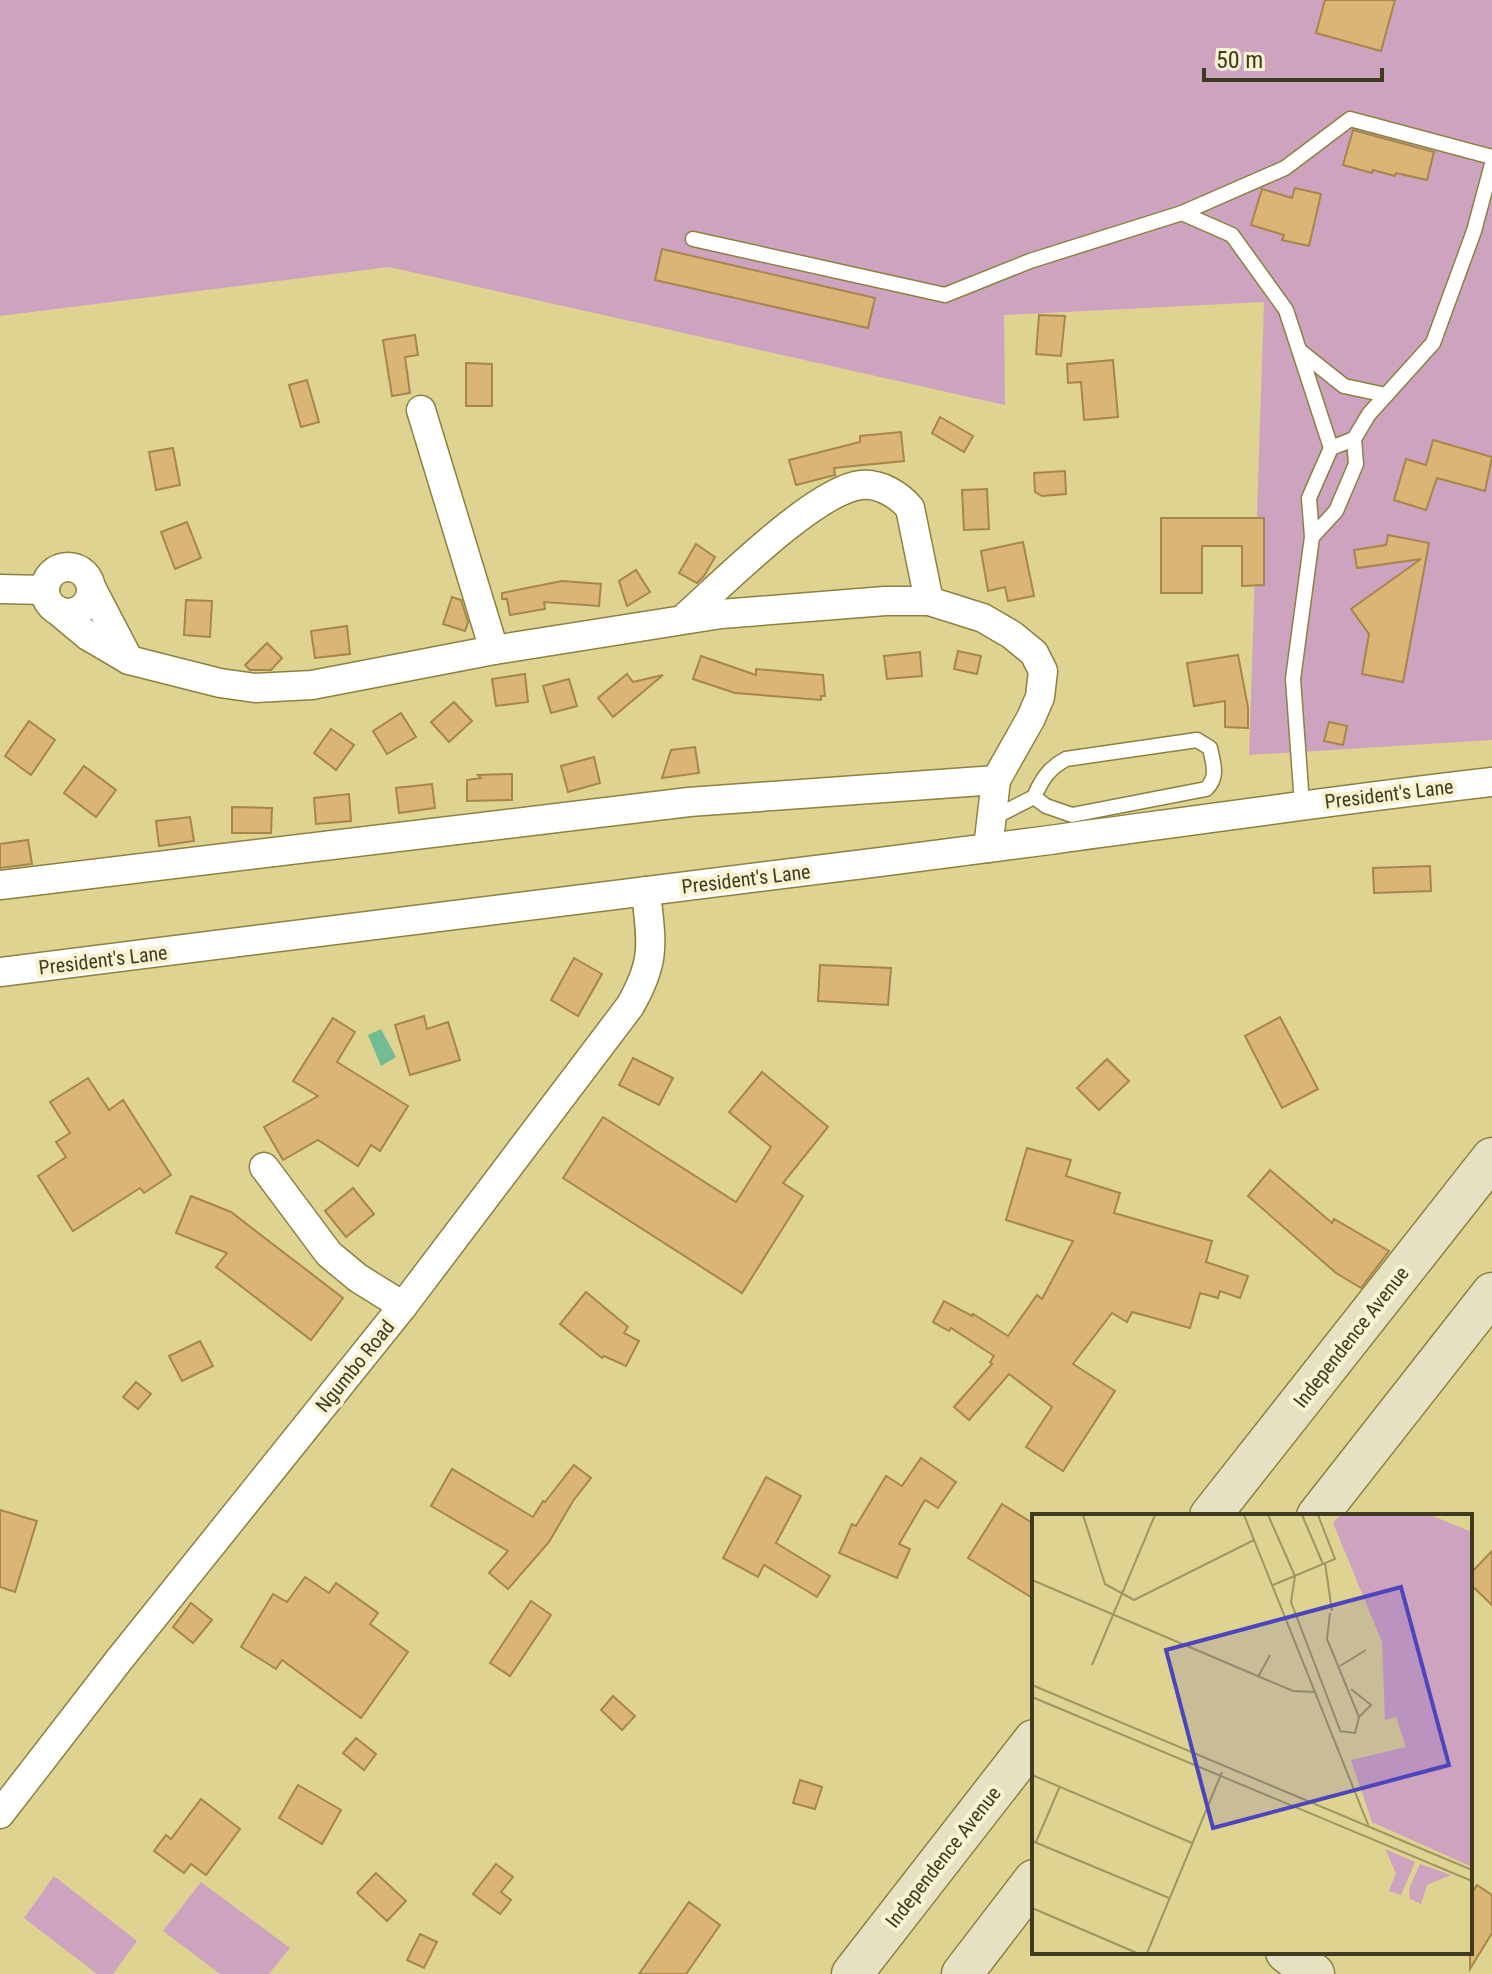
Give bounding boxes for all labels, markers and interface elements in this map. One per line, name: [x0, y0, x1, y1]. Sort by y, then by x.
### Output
scale bar: [1204, 32, 1382, 82]
text: 50 m: [1216, 46, 1263, 74]
street label: President's Lane: [1323, 774, 1455, 814]
street label: President's Lane: [680, 859, 812, 899]
street label: President's Lane: [37, 940, 169, 980]
street label: Independence Avenue: [1288, 1262, 1414, 1412]
street label: Ngumbo Road: [311, 1315, 399, 1417]
inset map: [1032, 1514, 1472, 1954]
street label: Independence Avenue: [880, 1782, 1006, 1932]

